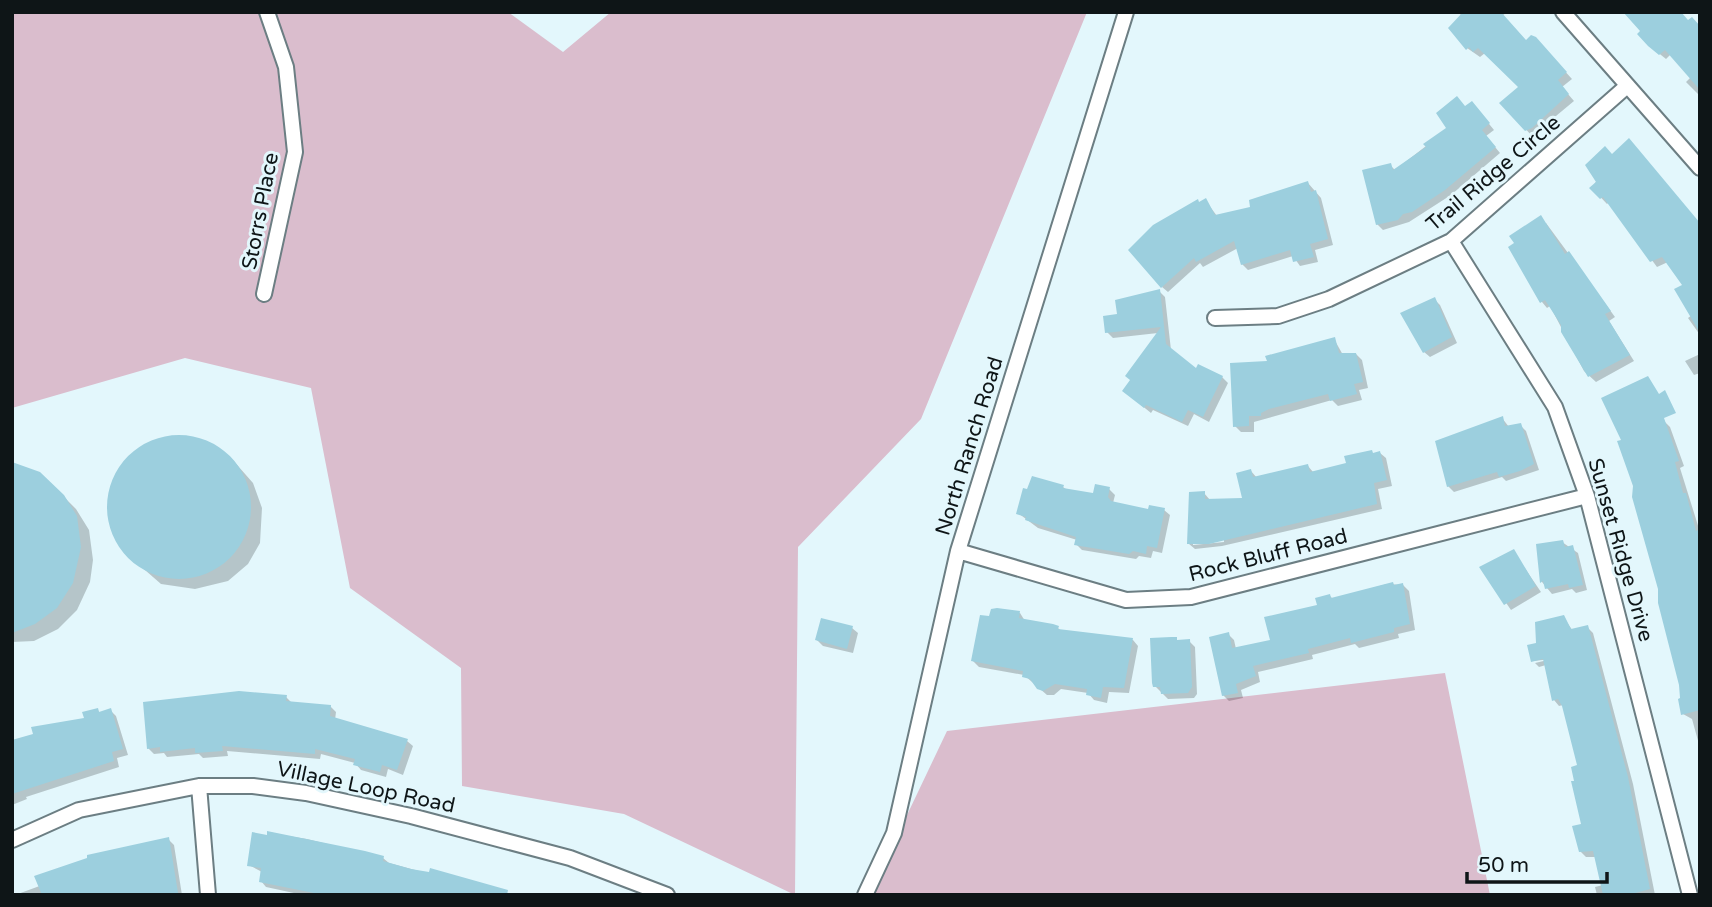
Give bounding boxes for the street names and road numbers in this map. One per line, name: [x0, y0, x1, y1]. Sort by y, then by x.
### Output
street label: Trail Ridge Circle: [1421, 110, 1565, 237]
street label: Storrs Place: [237, 150, 284, 272]
street label: North Ranch Road: [930, 354, 1009, 538]
street label: Sunset Ridge Drive: [1582, 456, 1659, 645]
street label: Rock Bluff Road: [1186, 524, 1350, 587]
street label: Village Loop Road: [274, 756, 457, 819]

